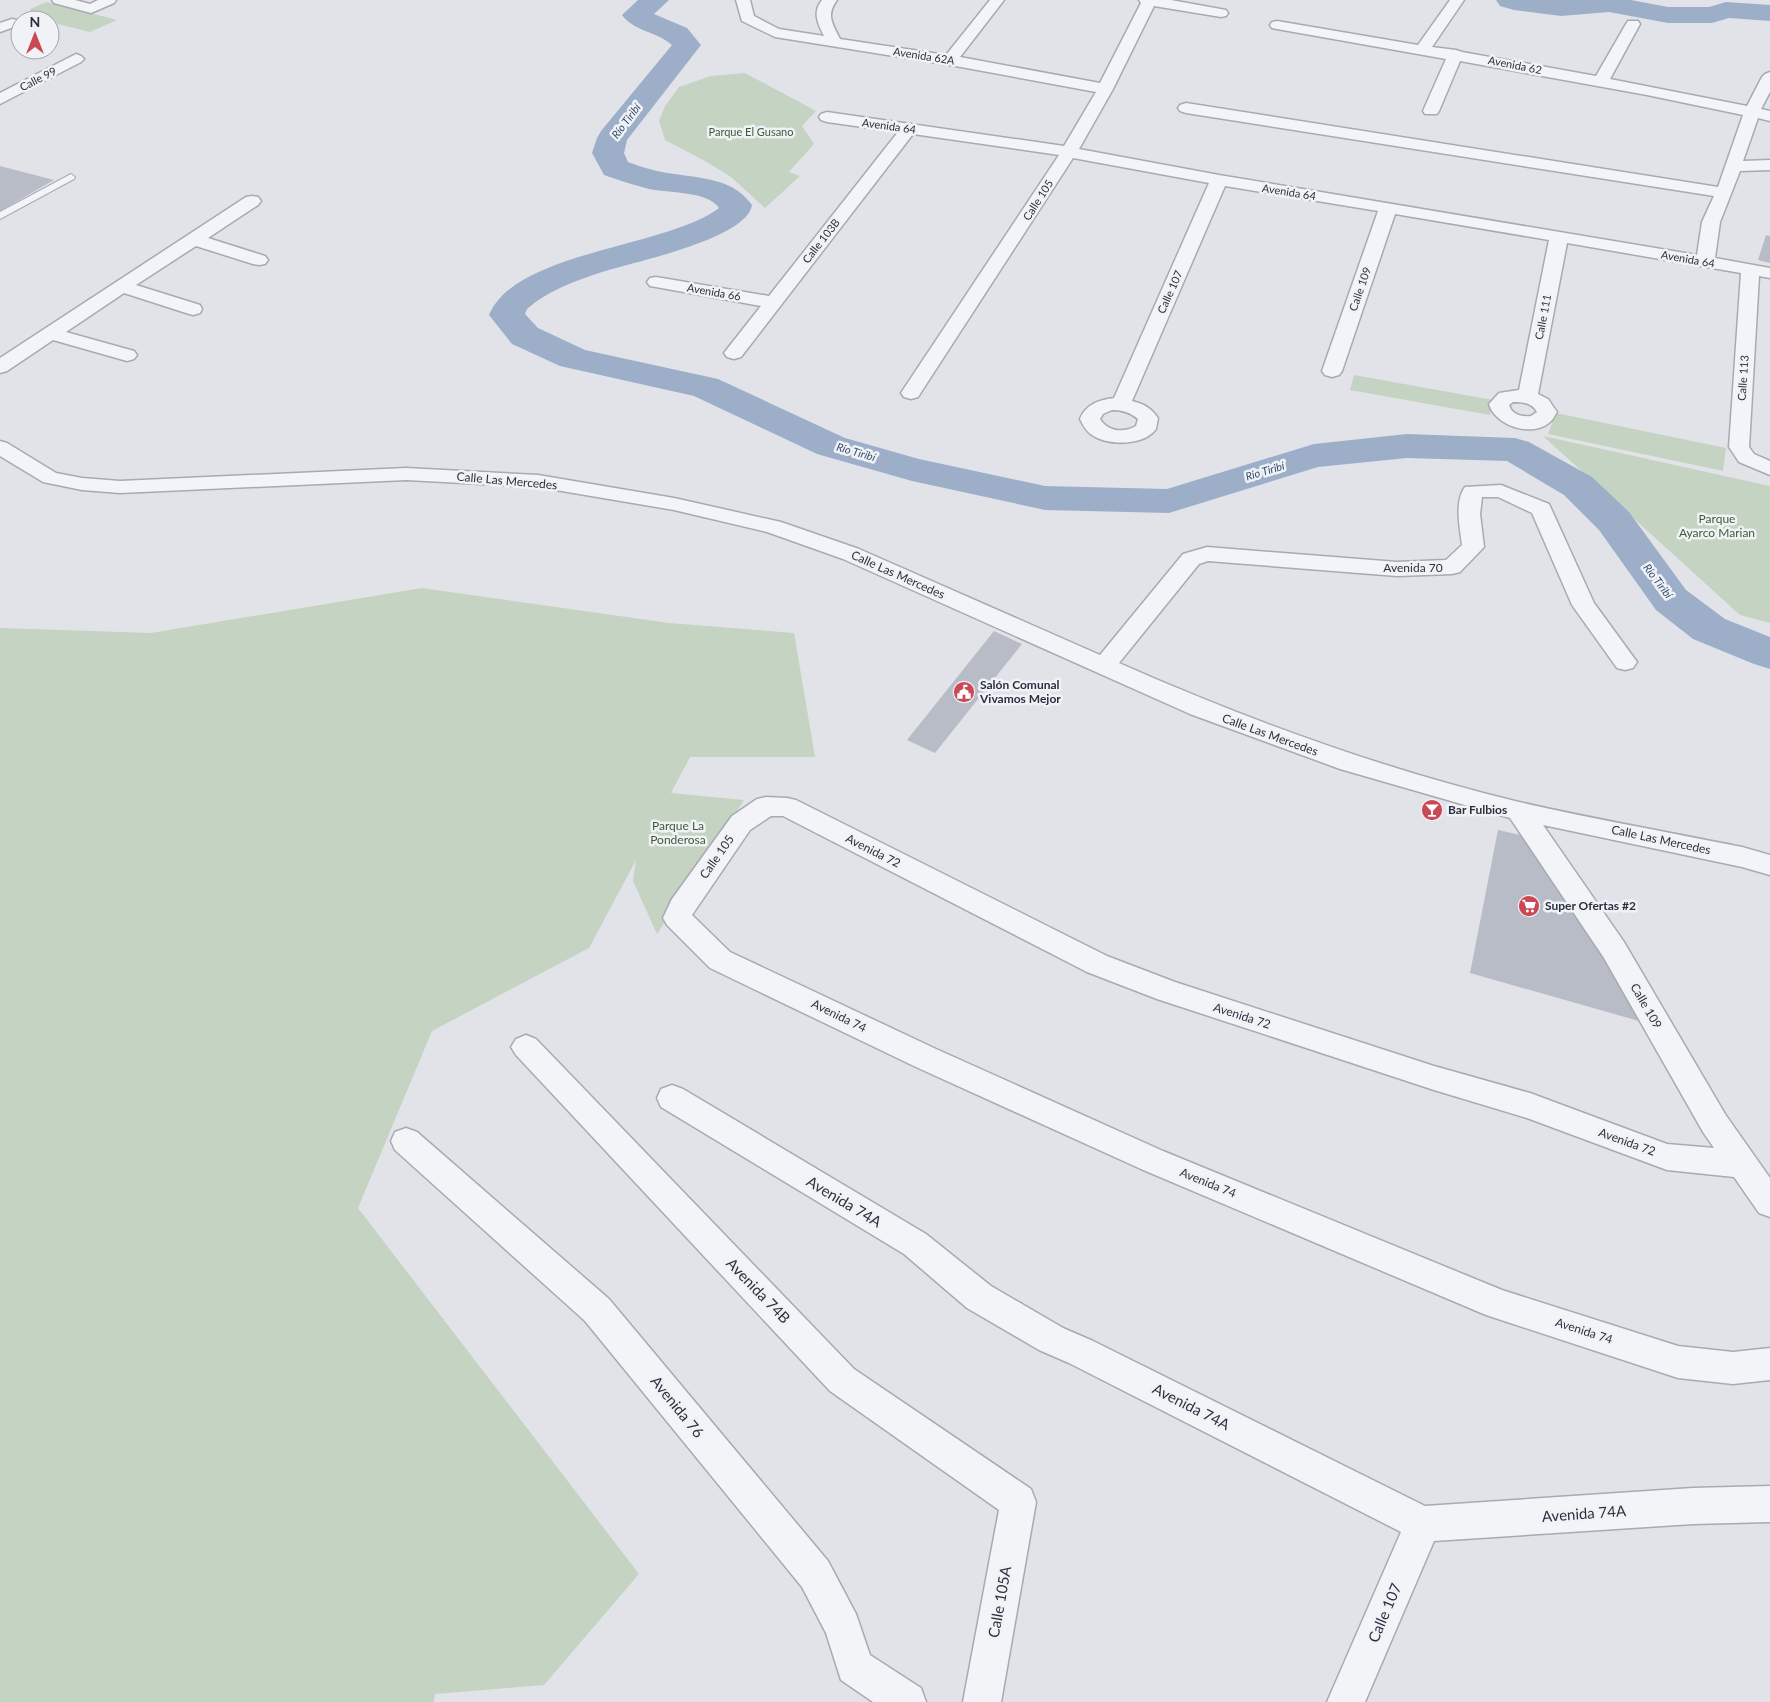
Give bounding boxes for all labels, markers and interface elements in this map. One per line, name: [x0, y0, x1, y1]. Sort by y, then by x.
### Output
north arrow: [10, 10, 60, 60]
text: N: [30, 13, 40, 30]
street label: Avenida 62A: [893, 44, 956, 67]
street label: Avenida 62: [1487, 53, 1543, 76]
street label: Calle 99: [17, 64, 58, 93]
water label: Río Tiribí: [608, 100, 644, 141]
street label: Avenida 64: [861, 115, 917, 136]
park label: Parque El Gusano: [709, 125, 794, 138]
street label: Calle 105: [1020, 177, 1055, 222]
street label: Avenida 64: [1261, 181, 1318, 202]
street label: Calle 103B: [799, 216, 842, 266]
street label: Avenida 64: [1660, 247, 1717, 270]
street label: Calle 109: [1346, 265, 1373, 313]
street label: Calle 107: [1154, 268, 1185, 315]
street label: Avenida 66: [686, 280, 742, 303]
street label: Calle 111: [1532, 293, 1553, 341]
street label: Calle 113: [1734, 355, 1751, 401]
water label: Río Tiribí: [835, 440, 879, 464]
water label: Río Tiribí: [1244, 458, 1287, 483]
street label: Calle Las Mercedes: [456, 469, 558, 492]
park label: Parque Ayarco Marian: [1679, 511, 1755, 540]
street label: Calle Las Mercedes: [849, 547, 947, 602]
street label: Avenida 70: [1383, 560, 1443, 575]
water label: Río Tiribí: [1641, 561, 1677, 602]
place label: Salón Comunal Vivamos Mejor: [979, 677, 1061, 706]
public building icon: Salón Comunal Vivamos Mejor: [952, 680, 976, 704]
street label: Calle Las Mercedes: [1220, 710, 1320, 759]
bar icon: Bar Fulbios: [1420, 798, 1444, 822]
place label: Bar Fulbios: [1448, 802, 1507, 817]
park label: Parque La Ponderosa: [650, 818, 706, 847]
street label: Calle Las Mercedes: [1610, 822, 1712, 857]
street label: Avenida 72: [843, 830, 903, 871]
street label: Calle 105: [696, 832, 737, 881]
supermarket icon: Super Ofertas #2: [1517, 894, 1541, 918]
place label: Super Ofertas #2: [1545, 898, 1636, 913]
street label: Calle 109: [1627, 980, 1665, 1031]
street label: Avenida 74: [809, 996, 869, 1035]
street label: Avenida 72: [1212, 999, 1273, 1032]
street label: Avenida 72: [1597, 1124, 1658, 1159]
street label: Avenida 74: [1178, 1164, 1239, 1201]
street label: Avenida 74A: [804, 1172, 886, 1231]
street label: Avenida 74B: [723, 1254, 794, 1327]
street label: Avenida 74: [1554, 1314, 1615, 1347]
street label: Avenida 76: [647, 1372, 708, 1441]
street label: Avenida 74A: [1150, 1379, 1234, 1434]
street label: Avenida 74A: [1541, 1501, 1627, 1525]
street label: Calle 105A: [984, 1564, 1014, 1639]
street label: Calle 107: [1364, 1580, 1405, 1645]

